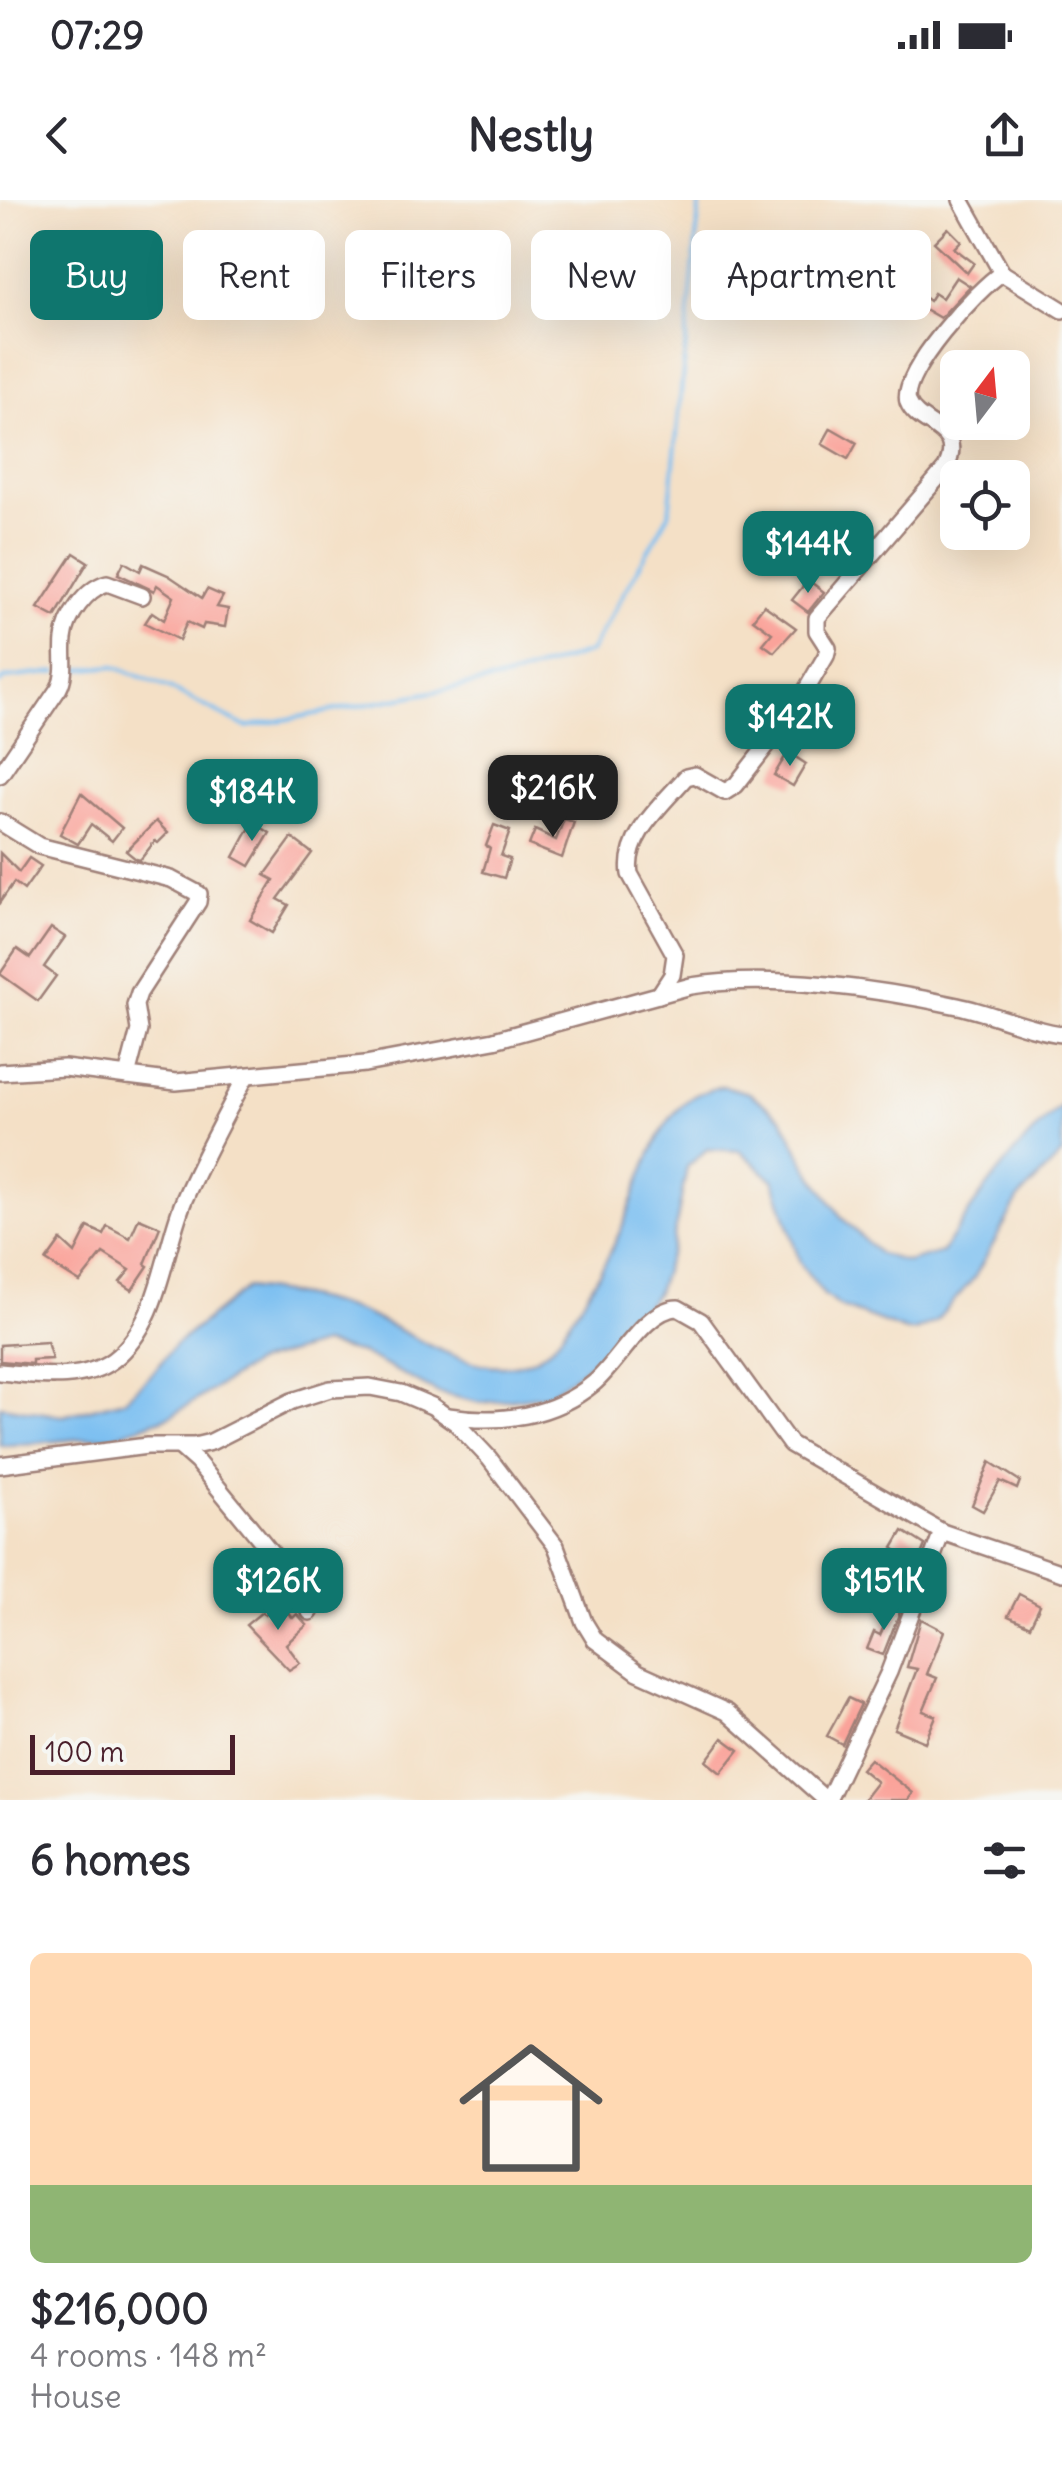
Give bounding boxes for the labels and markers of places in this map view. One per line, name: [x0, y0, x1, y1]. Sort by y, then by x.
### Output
pin: $144K: [738, 511, 878, 596]
pin: $142K: [720, 684, 860, 769]
pin: $216K: [483, 755, 623, 840]
pin: $184K: [182, 759, 322, 844]
pin: $126K: [208, 1548, 348, 1633]
pin: $151K: [814, 1548, 954, 1633]

